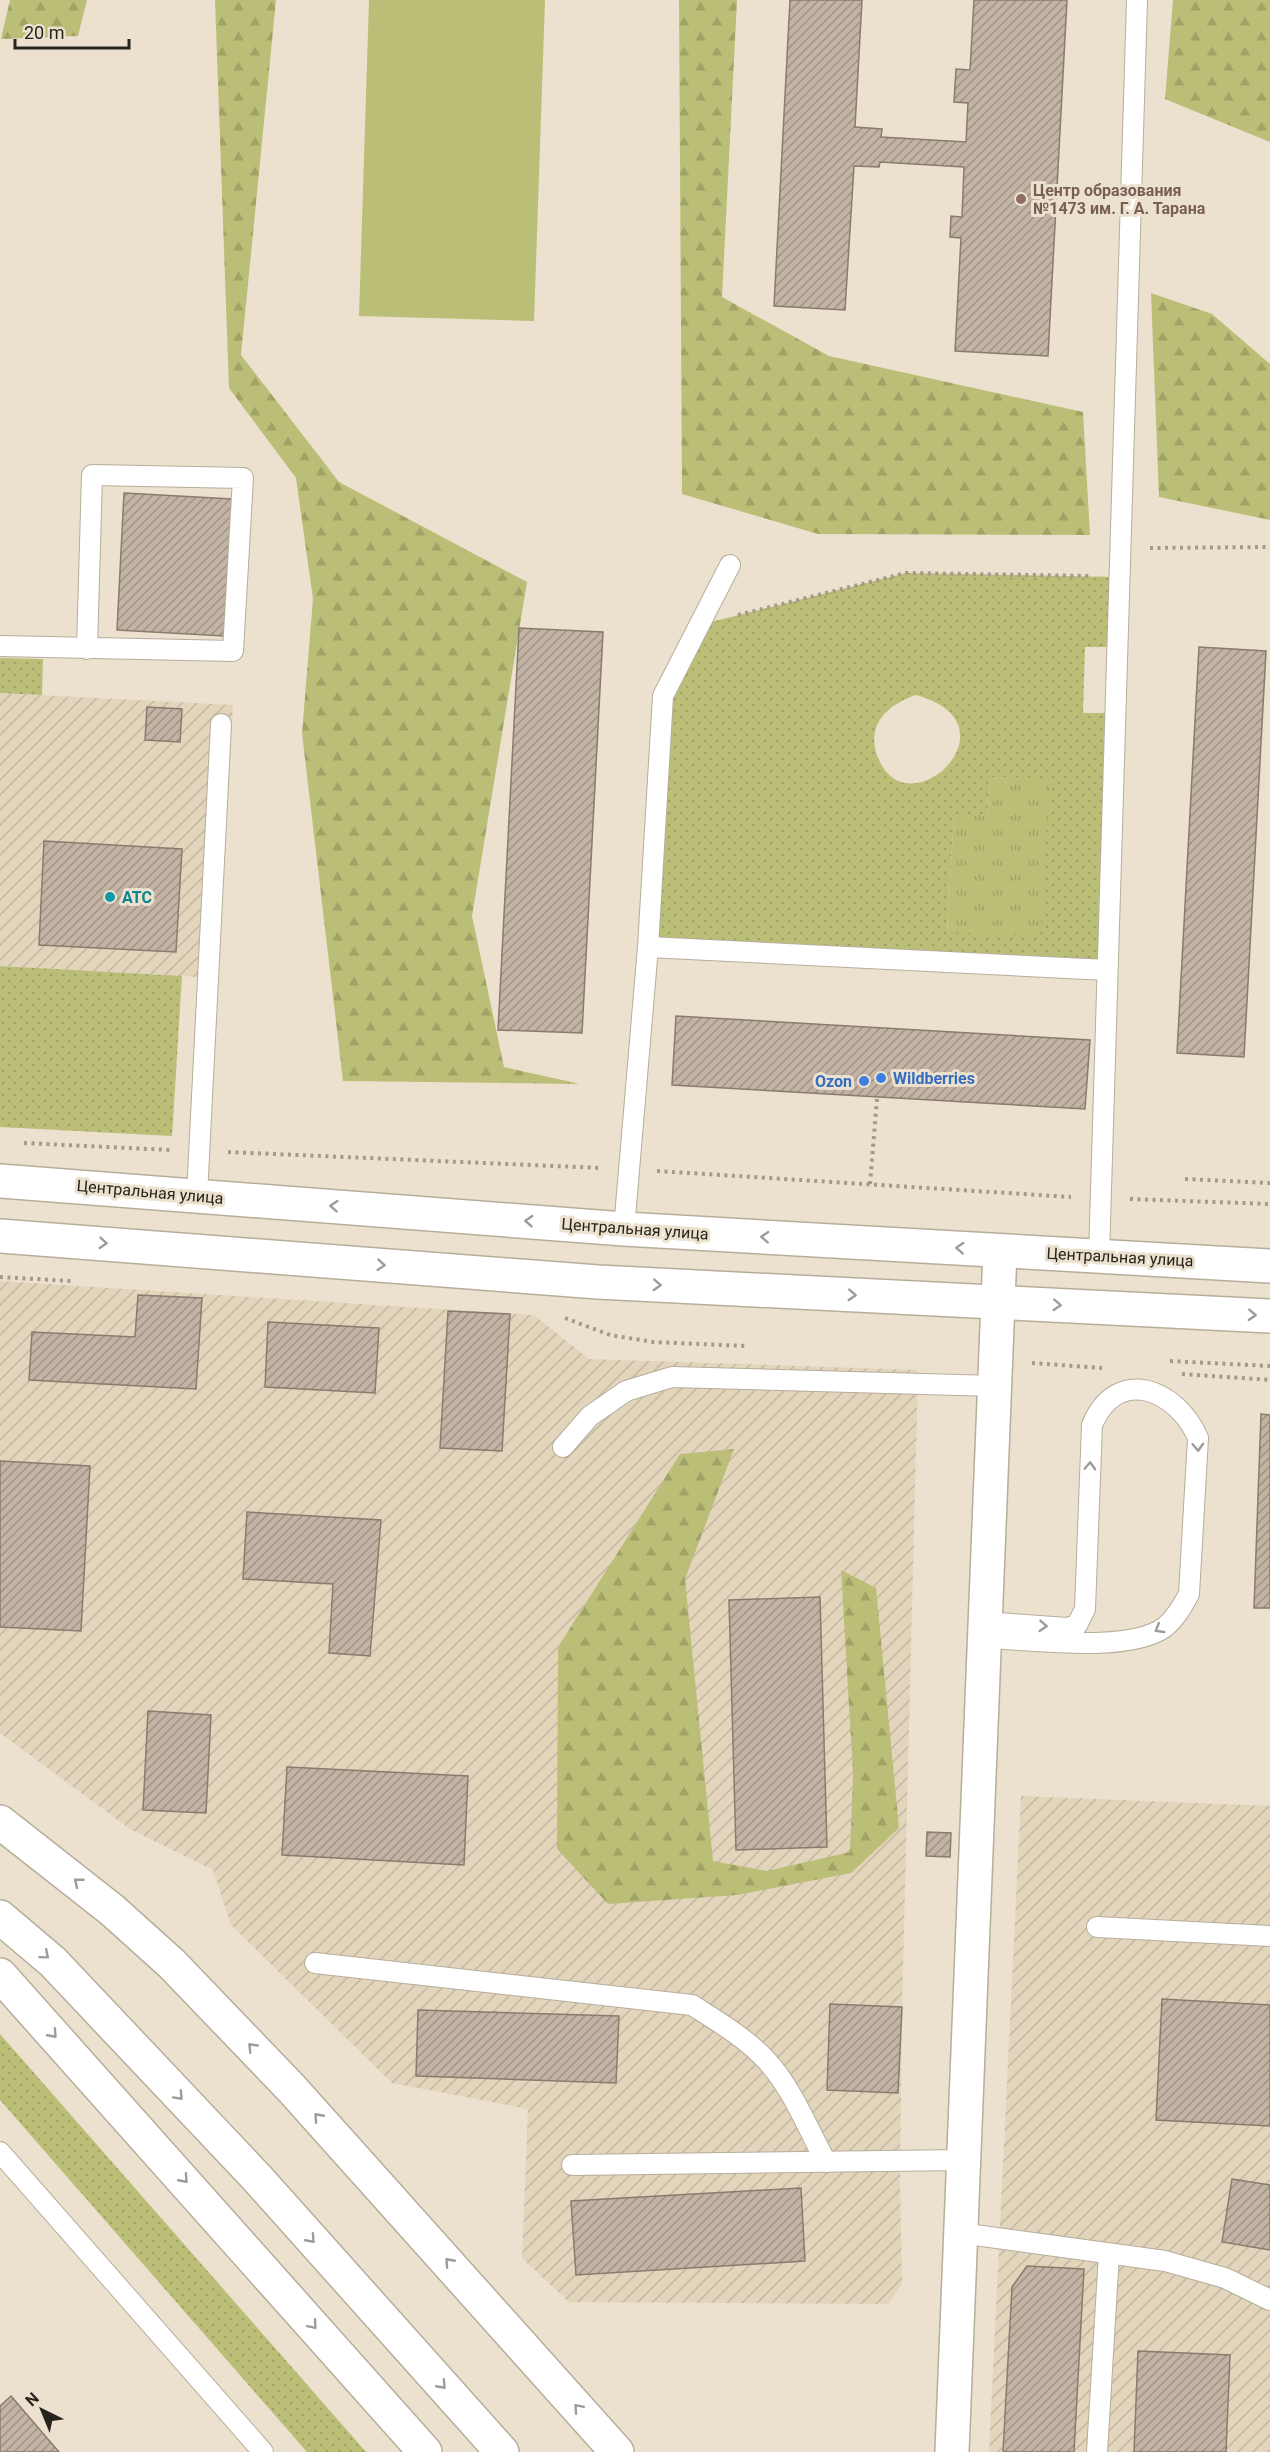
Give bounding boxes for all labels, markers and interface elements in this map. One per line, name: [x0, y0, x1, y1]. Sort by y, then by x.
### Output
scale bar: [15, 12, 129, 50]
text: 20 m: [24, 22, 64, 43]
place label: Центр образования №1473 им. Г. А. Тарана: [1033, 181, 1206, 218]
marker: Центр образования №1473 им. Г. А. Тарана: [1014, 192, 1028, 206]
place label: АТС: [122, 888, 152, 907]
marker: АТС: [103, 890, 117, 904]
place label: Wildberries: [893, 1069, 975, 1088]
marker: Wildberries: [874, 1071, 888, 1085]
place label: Ozon: [815, 1072, 852, 1091]
marker: Ozon: [857, 1074, 871, 1088]
street label: Центральная улица: [76, 1176, 224, 1208]
one-way arrow: [330, 1200, 339, 1213]
street label: Центральная улица: [561, 1214, 709, 1244]
one-way arrow: [524, 1215, 533, 1228]
one-way arrow: [761, 1231, 770, 1244]
one-way arrow: [99, 1236, 108, 1249]
one-way arrow: [955, 1242, 964, 1255]
street label: Центральная улица: [1046, 1244, 1194, 1270]
one-way arrow: [377, 1258, 386, 1271]
one-way arrow: [652, 1279, 661, 1292]
one-way arrow: [847, 1288, 856, 1301]
one-way arrow: [1052, 1298, 1061, 1311]
one-way arrow: [1247, 1308, 1256, 1321]
one-way arrow: [1191, 1442, 1204, 1451]
one-way arrow: [1084, 1462, 1097, 1471]
one-way arrow: [1039, 1620, 1048, 1633]
one-way arrow: [1155, 1622, 1165, 1633]
one-way arrow: [74, 1879, 85, 1890]
one-way arrow: [38, 1948, 49, 1959]
one-way arrow: [46, 2027, 57, 2038]
one-way arrow: [248, 2043, 259, 2054]
one-way arrow: [172, 2089, 183, 2100]
one-way arrow: [314, 2114, 325, 2124]
one-way arrow: [177, 2172, 188, 2183]
one-way arrow: [304, 2233, 315, 2243]
one-way arrow: [445, 2258, 456, 2269]
one-way arrow: [306, 2318, 317, 2329]
one-way arrow: [435, 2378, 446, 2389]
north arrow: [12, 2380, 72, 2440]
text: N: [22, 2389, 43, 2410]
one-way arrow: [574, 2404, 585, 2415]

